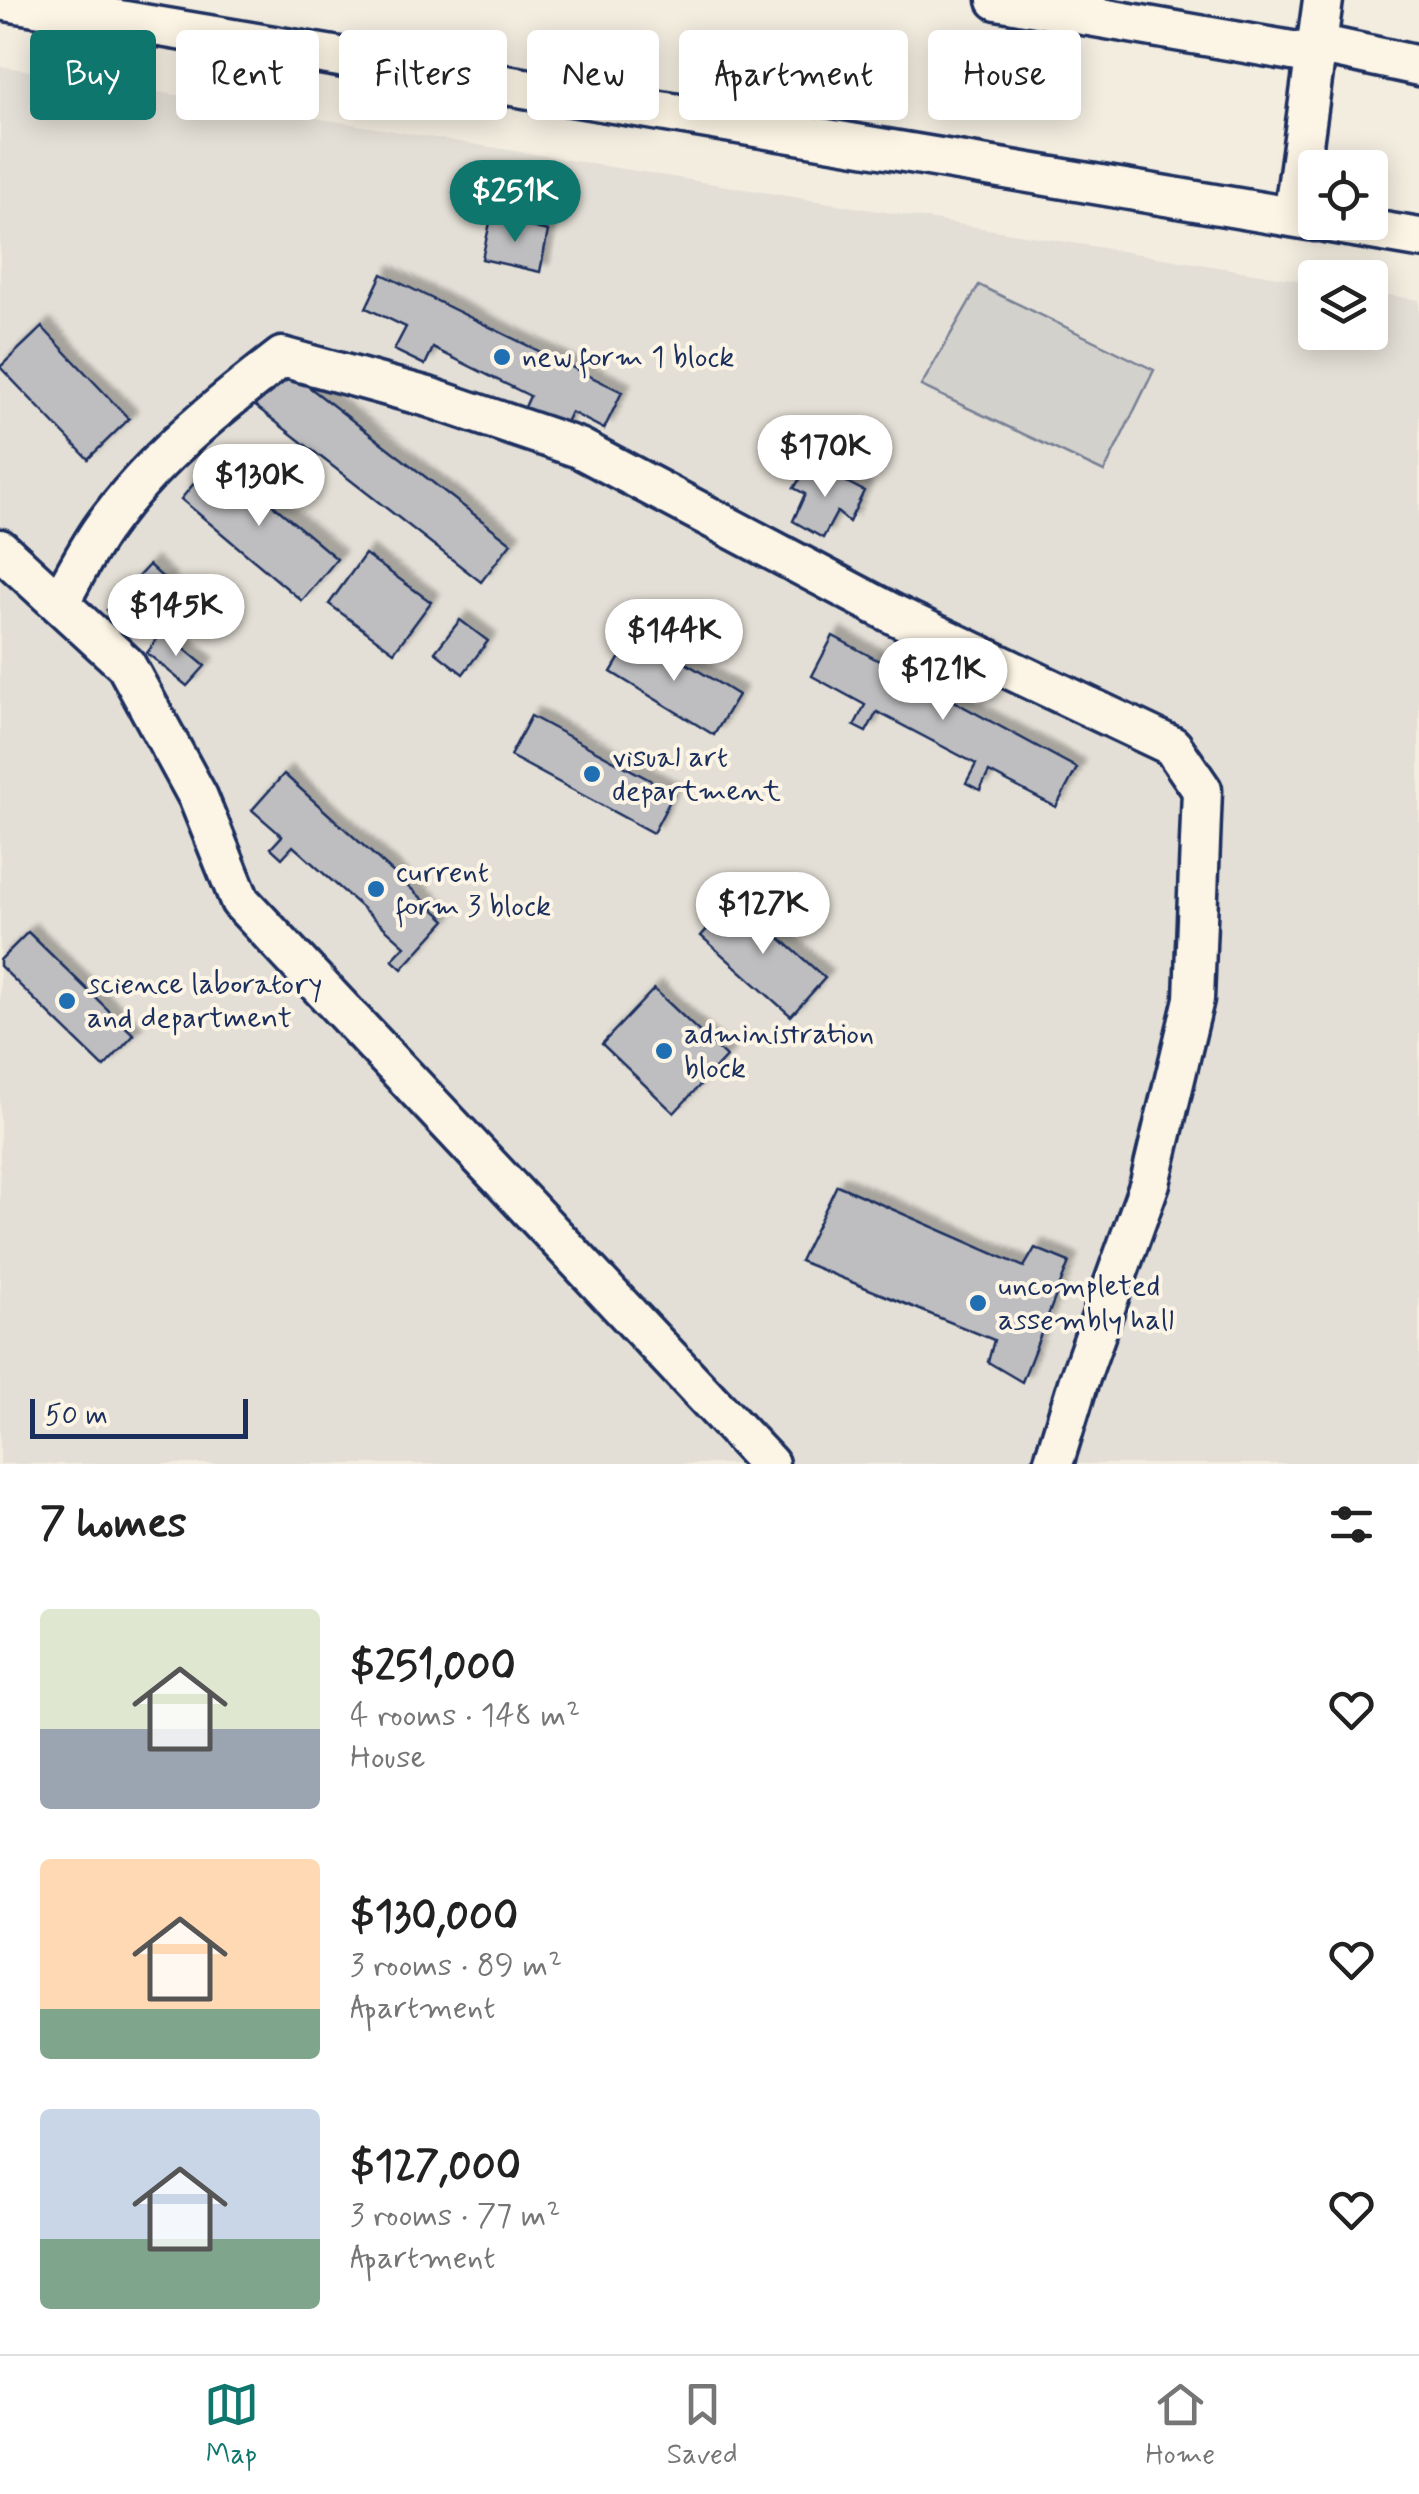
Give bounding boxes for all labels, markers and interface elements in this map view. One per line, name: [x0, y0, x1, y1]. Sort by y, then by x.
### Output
chip: Buy: [30, 30, 156, 120]
chip: Rent: [176, 30, 319, 120]
chip: Filters: [339, 30, 507, 120]
chip: New: [527, 30, 659, 120]
chip: Apartment: [679, 30, 908, 120]
chip: House: [928, 30, 1081, 120]
map controls: [1298, 150, 1388, 350]
button: locate: [1298, 150, 1388, 240]
pin: $251K: [445, 160, 585, 245]
text: $251K: [472, 171, 558, 213]
button: layers: [1298, 260, 1388, 350]
place label: new form 1 block: [522, 338, 735, 379]
marker: new form 1 block: [491, 346, 513, 368]
pin: $170K: [755, 415, 895, 500]
text: $170K: [779, 426, 871, 468]
pin: $130K: [189, 444, 329, 529]
text: $130K: [215, 455, 303, 497]
pin: $145K: [106, 574, 246, 659]
text: $145K: [130, 585, 222, 627]
pin: $144K: [604, 599, 744, 684]
text: $144K: [627, 610, 721, 652]
pin: $121K: [873, 638, 1013, 723]
text: $121K: [900, 649, 986, 691]
place label: visual art department: [612, 738, 781, 811]
marker: visual art department: [581, 763, 603, 785]
place label: current form 3 block: [396, 853, 551, 928]
pin: $127K: [693, 872, 833, 957]
marker: current form 3 block: [365, 878, 387, 900]
text: $127K: [718, 883, 808, 925]
place label: science laboratory and department: [87, 965, 322, 1038]
marker: science laboratory and department: [56, 990, 78, 1012]
place label: administration block: [684, 1015, 874, 1088]
marker: administration block: [653, 1040, 675, 1062]
place label: uncompleted assembly hall: [998, 1267, 1174, 1340]
marker: uncompleted assembly hall: [967, 1292, 989, 1314]
scale bar: [30, 1394, 248, 1438]
text: 50 m: [45, 1398, 108, 1435]
text: 7 homes: [40, 1497, 187, 1552]
icon: filters: [1324, 1497, 1379, 1552]
text: $251,000: [350, 1640, 516, 1695]
icon: home: [120, 1649, 240, 1769]
icon: heart: [1324, 1682, 1379, 1737]
text: 4 rooms · 148 m²: [350, 1695, 580, 1737]
text: House: [350, 1737, 426, 1779]
text: $130,000: [350, 1890, 518, 1945]
icon: home: [120, 1899, 240, 2019]
icon: heart: [1324, 1932, 1379, 1987]
text: 3 rooms · 89 m²: [350, 1945, 562, 1987]
text: Apartment: [350, 1987, 495, 2029]
text: $127,000: [350, 2140, 521, 2195]
icon: home: [120, 2149, 240, 2269]
icon: heart: [1324, 2182, 1379, 2237]
text: 3 rooms · 77 m²: [350, 2195, 561, 2237]
text: Apartment: [350, 2237, 495, 2279]
tab: Map: [204, 2377, 259, 2474]
tab: Saved: [667, 2377, 738, 2474]
tab: Home: [1145, 2377, 1215, 2474]

